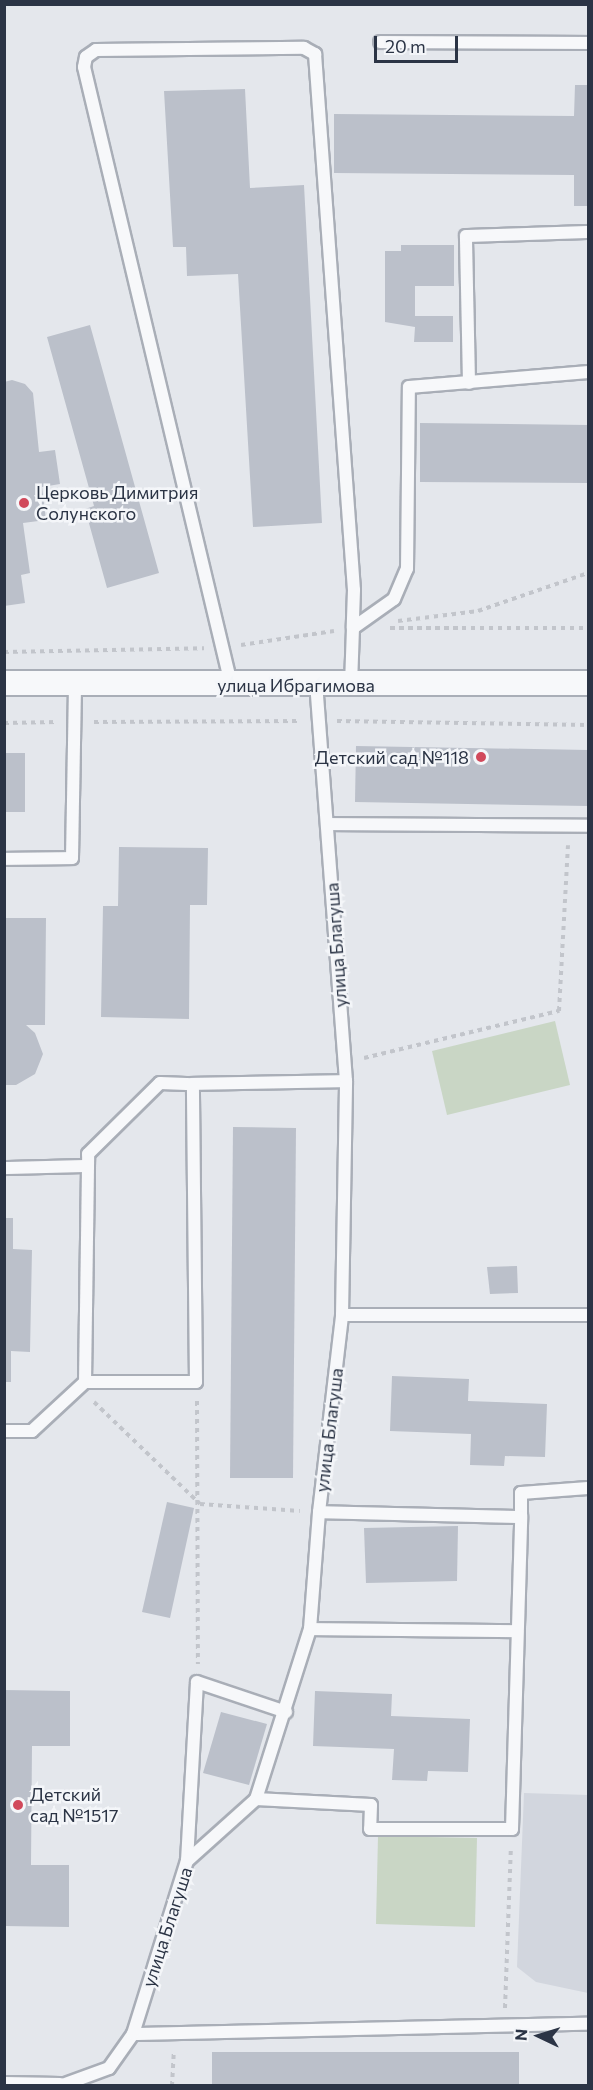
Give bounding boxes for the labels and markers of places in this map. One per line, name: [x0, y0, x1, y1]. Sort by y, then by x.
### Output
place label: Церковь Димитрия Солунского: [36, 482, 198, 524]
marker: Церковь Димитрия Солунского: [17, 496, 31, 510]
place label: Детский сад №118: [315, 746, 469, 768]
marker: Детский сад №118: [474, 750, 488, 764]
place label: Детский сад №1517: [30, 1784, 119, 1826]
marker: Детский сад №1517: [11, 1798, 25, 1812]

